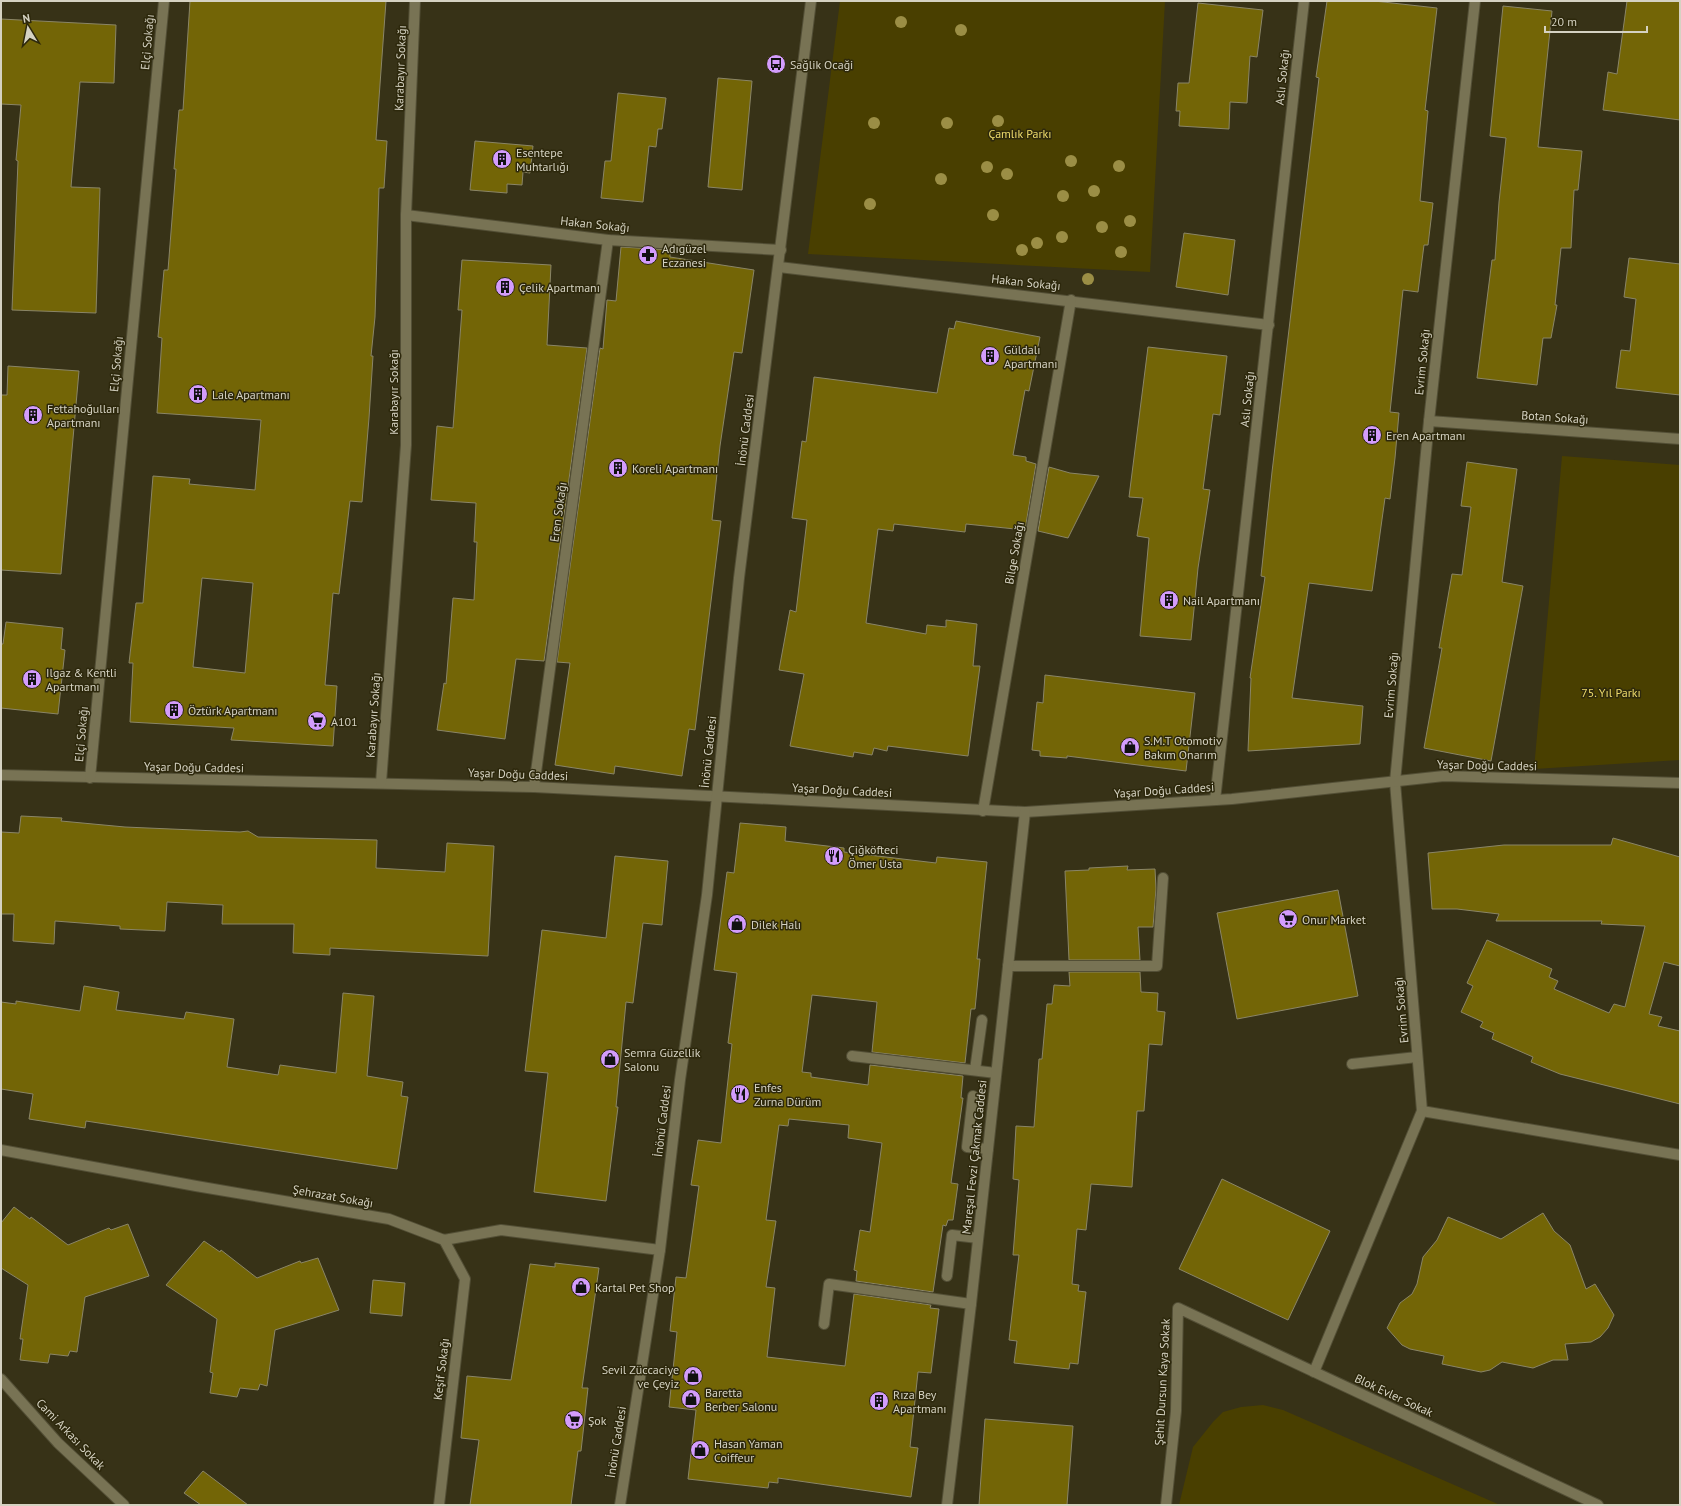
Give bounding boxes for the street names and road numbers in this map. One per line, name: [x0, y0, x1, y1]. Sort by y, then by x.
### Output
street label: Elçi Sokağı: [137, 13, 157, 71]
street label: Karabayır Sokağı: [391, 25, 409, 111]
street label: Aslı Sokağı: [1272, 48, 1292, 106]
street label: Hakan Sokağı: [560, 213, 630, 235]
street label: Hakan Sokağı: [991, 271, 1061, 293]
street label: Evrim Sokağı: [1411, 328, 1433, 396]
street label: Elçi Sokağı: [106, 335, 126, 393]
street label: Karabayır Sokağı: [386, 349, 401, 435]
street label: Aslı Sokağı: [1237, 370, 1257, 428]
street label: İnönü Caddesi: [733, 393, 757, 467]
street label: Botan Sokağı: [1521, 407, 1589, 427]
street label: Eren Sokağı: [546, 481, 570, 543]
street label: Bilge Sokağı: [1001, 520, 1027, 586]
street label: Evrim Sokağı: [1381, 651, 1401, 719]
street label: Karabayır Sokağı: [363, 672, 383, 758]
street label: Elçi Sokağı: [71, 705, 91, 763]
street label: İnönü Caddesi: [697, 715, 719, 789]
street label: Yaşar Doğu Caddesi: [1437, 757, 1537, 773]
street label: Yaşar Doğu Caddesi: [144, 759, 244, 775]
street label: Yaşar Doğu Caddesi: [468, 765, 568, 783]
street label: Yaşar Doğu Caddesi: [1113, 779, 1215, 801]
street label: Yaşar Doğu Caddesi: [791, 780, 893, 800]
street label: Evrim Sokağı: [1391, 976, 1411, 1044]
street label: Mareşal Fevzi Çakmak Caddesi: [958, 1079, 990, 1235]
street label: İnönü Caddesi: [650, 1084, 674, 1158]
street label: Şehrazat Sokağı: [291, 1182, 375, 1210]
street label: Şehit Dursun Kaya Sokak: [1151, 1318, 1173, 1446]
street label: Keşif Sokağı: [430, 1337, 452, 1401]
street label: Blok Evler Sokak: [1352, 1370, 1436, 1420]
street label: Cami Arkası Sokak: [33, 1395, 109, 1473]
street label: İnönü Caddesi: [603, 1405, 629, 1479]

